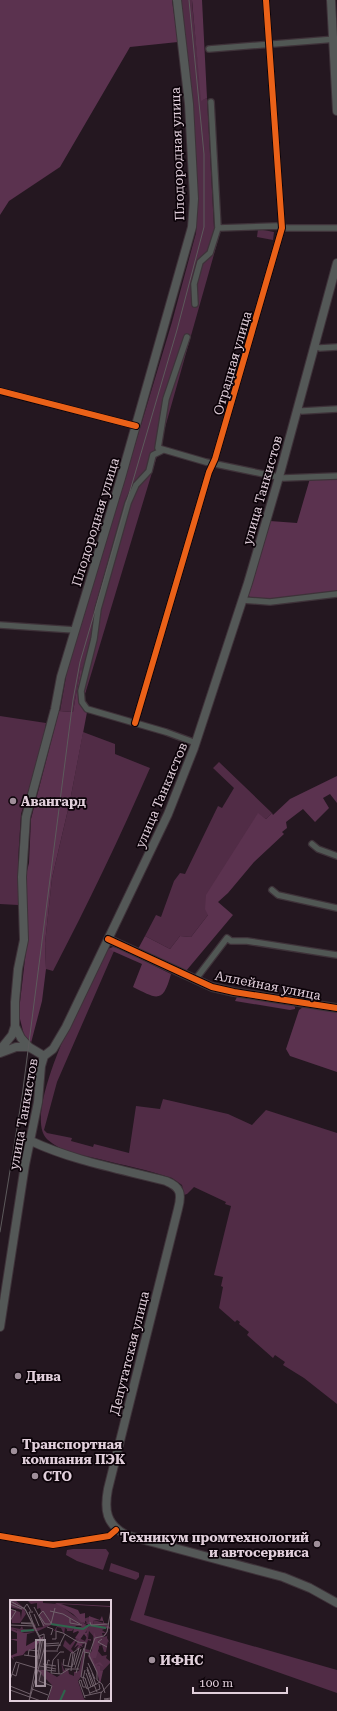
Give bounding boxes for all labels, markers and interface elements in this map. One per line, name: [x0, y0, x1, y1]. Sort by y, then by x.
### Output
street label: Плодородная улица: [168, 87, 187, 221]
street label: Отрадная улица: [210, 310, 254, 417]
street label: улица Танкистов: [240, 434, 285, 547]
street label: Плодородная улица: [69, 456, 122, 588]
street label: улица Танкистов: [132, 740, 190, 850]
place label: Авангард: [21, 794, 86, 809]
marker: Авангард: [8, 796, 18, 806]
street label: Аллейная улица: [214, 968, 322, 1003]
street label: улица Танкистов: [6, 1057, 41, 1171]
street label: Депутатская улица: [107, 1290, 152, 1417]
place label: Дива: [26, 1369, 61, 1384]
marker: Дива: [13, 1371, 23, 1381]
place label: Транспортная компания ПЭК: [22, 1437, 126, 1467]
marker: Транспортная компания ПЭК: [9, 1446, 19, 1456]
place label: СТО: [43, 1469, 72, 1484]
marker: СТО: [30, 1471, 40, 1481]
place label: Техникум промтехнологий и автосервиса: [120, 1530, 309, 1560]
marker: Техникум промтехнологий и автосервиса: [312, 1539, 322, 1549]
inset map: [10, 1600, 111, 1701]
place label: ИФНС: [160, 1653, 203, 1668]
marker: ИФНС: [147, 1655, 157, 1665]
scale bar: [193, 1669, 287, 1695]
text: 100 m: [199, 1676, 233, 1690]

